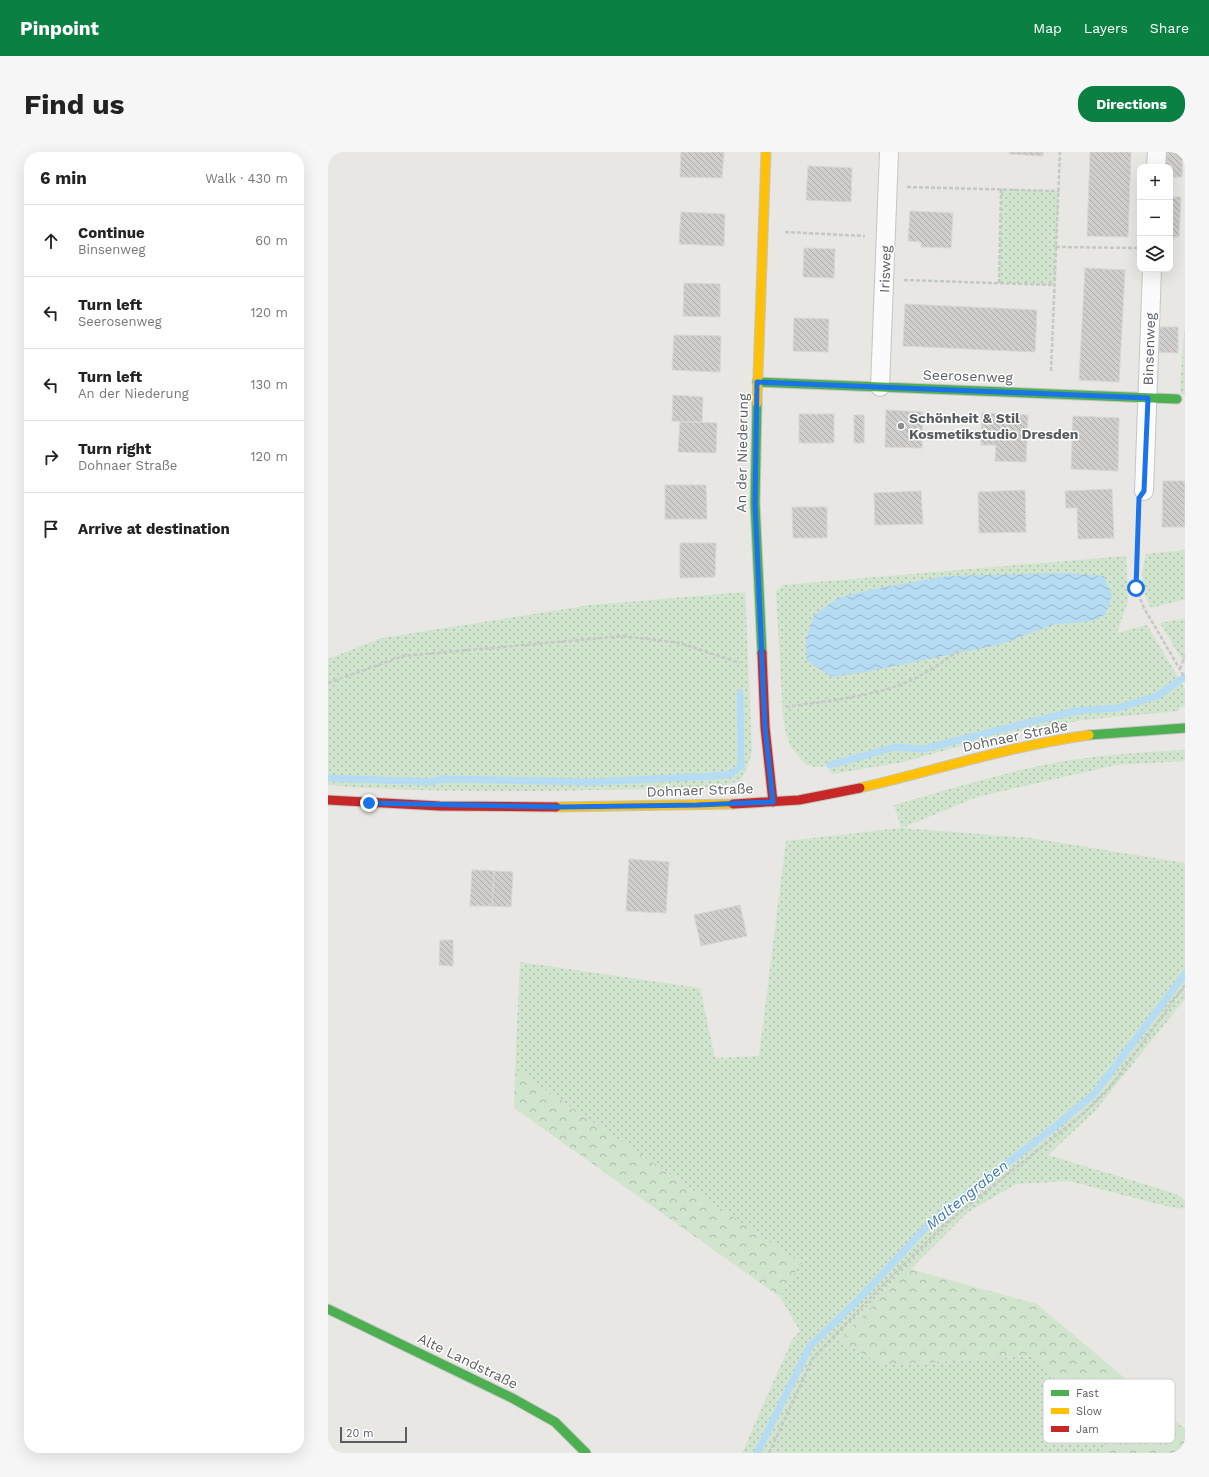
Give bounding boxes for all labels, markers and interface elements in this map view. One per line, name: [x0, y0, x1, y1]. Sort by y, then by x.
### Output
text: Pinpoint: [20, 17, 99, 40]
text: Map: [1033, 20, 1062, 36]
text: Layers: [1084, 20, 1128, 36]
text: Share: [1150, 20, 1189, 36]
button: Directions: [1078, 86, 1185, 122]
text: Find us: [24, 88, 124, 121]
map controls: [1137, 164, 1173, 272]
button: +: [1137, 164, 1173, 200]
text: 6 min: [40, 168, 87, 188]
text: Walk · 430 m: [205, 171, 288, 186]
button: −: [1137, 200, 1173, 236]
text: Continue: [78, 224, 145, 242]
icon: ahead: [40, 230, 62, 252]
text: 60 m: [255, 233, 288, 248]
button: layers: [1137, 236, 1173, 272]
text: Binsenweg: [78, 242, 145, 257]
street label: Irisweg: [876, 244, 894, 293]
text: Turn left: [78, 296, 142, 314]
icon: left: [40, 302, 62, 324]
text: 120 m: [250, 305, 288, 320]
street label: Binsenweg: [1140, 312, 1158, 386]
text: Seerosenweg: [78, 314, 162, 329]
street label: Seerosenweg: [923, 366, 1014, 386]
text: Turn left: [78, 368, 142, 386]
icon: left: [40, 374, 62, 396]
text: 130 m: [250, 377, 288, 392]
text: An der Niederung: [78, 386, 189, 401]
street label: An der Niederung: [733, 393, 751, 513]
place label: Schönheit & Stil Kosmetikstudio Dresden: [909, 410, 1079, 442]
marker: Schönheit & Stil Kosmetikstudio Dresden: [896, 421, 906, 431]
text: Turn right: [78, 440, 151, 458]
icon: right: [40, 446, 62, 468]
text: 120 m: [250, 449, 288, 464]
text: Dohnaer Straße: [78, 458, 177, 473]
icon: arrive: [40, 518, 62, 540]
text: Arrive at destination: [78, 520, 230, 538]
route start: [1127, 579, 1145, 597]
street label: Dohnaer Straße: [961, 717, 1069, 755]
street label: Dohnaer Straße: [646, 780, 754, 800]
route end: [360, 794, 378, 812]
water label: Maltengraben: [922, 1156, 1012, 1234]
street label: Alte Landstraße: [415, 1330, 521, 1392]
legend: [1043, 1379, 1175, 1443]
text: Fast: [1076, 1387, 1099, 1400]
text: Slow: [1076, 1405, 1102, 1418]
text: Jam: [1076, 1423, 1099, 1436]
scale bar: [340, 1425, 407, 1444]
text: 20 m: [346, 1427, 374, 1440]

